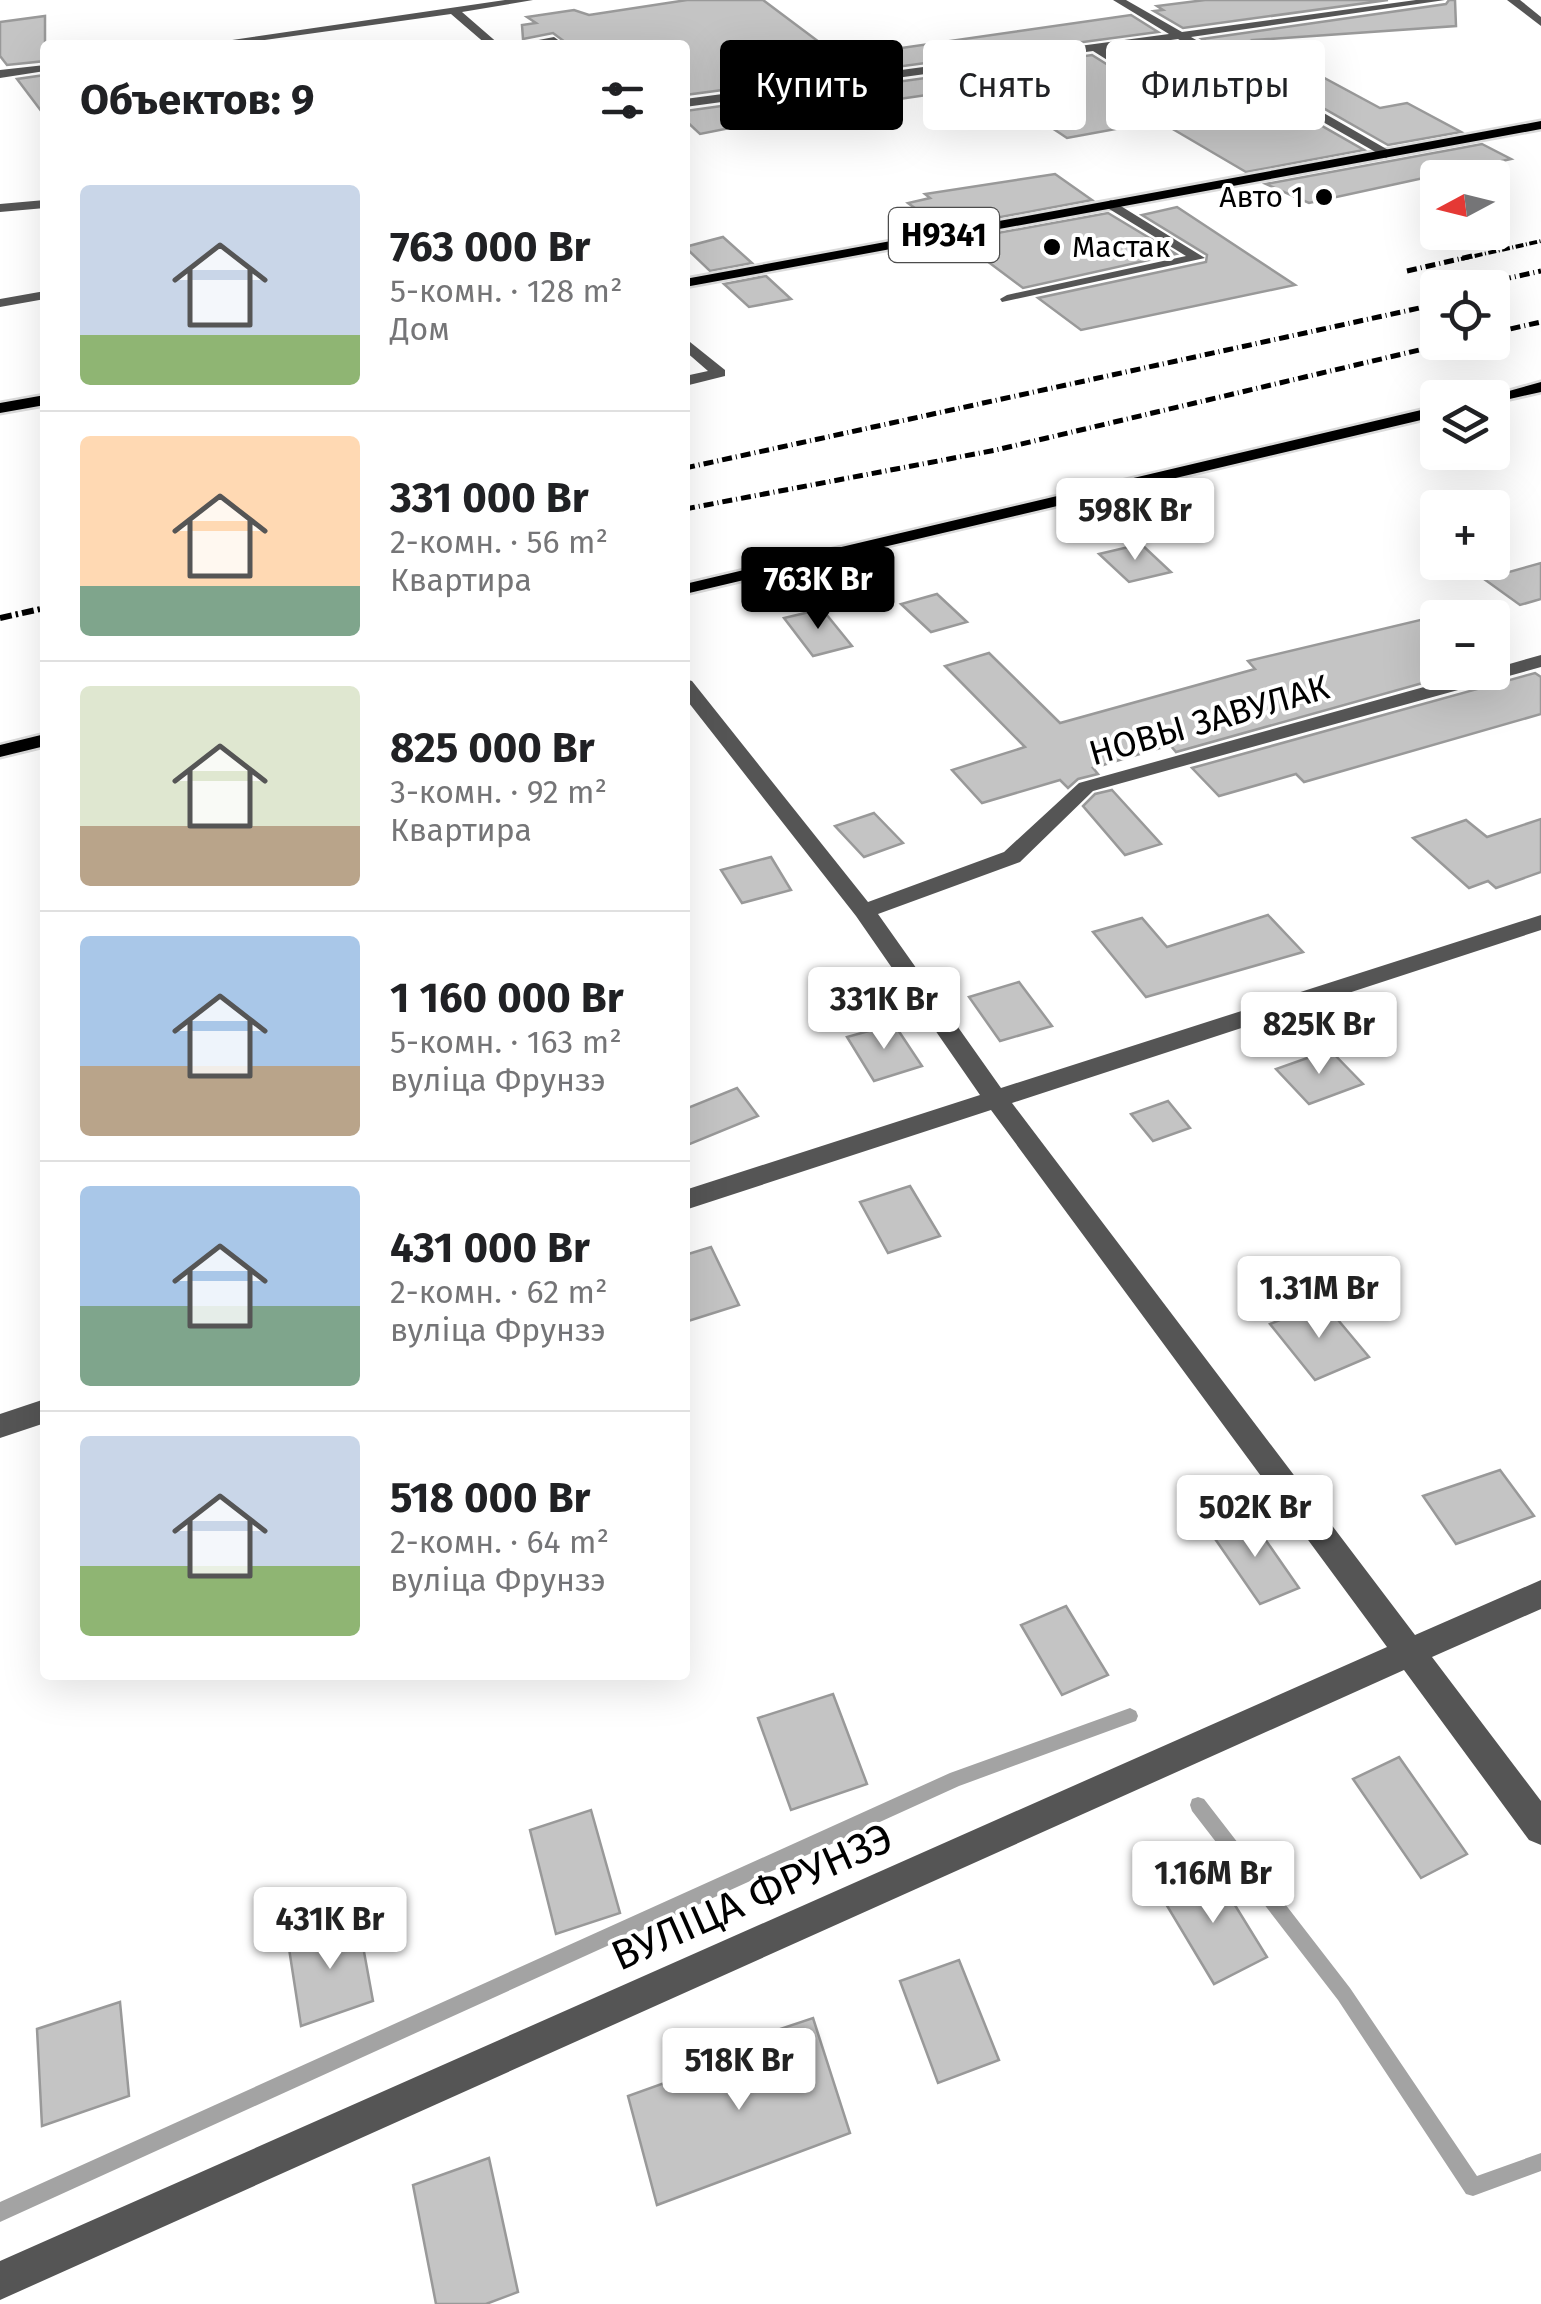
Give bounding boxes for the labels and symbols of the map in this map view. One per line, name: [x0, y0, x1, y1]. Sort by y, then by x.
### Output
north arrow: [1420, 160, 1510, 250]
place label: Авто 1: [1219, 179, 1304, 215]
marker: Авто 1: [1313, 186, 1335, 208]
road number: Н9341: [889, 208, 999, 262]
place label: Мастак: [1072, 229, 1171, 265]
marker: Мастак: [1041, 236, 1063, 258]
pin: 598K Br: [1043, 478, 1227, 563]
pin: 763K Br: [726, 547, 910, 632]
street label: НОВЫ ЗАВУЛАК: [1084, 666, 1334, 774]
pin: 331K Br: [792, 967, 976, 1052]
pin: 825K Br: [1227, 992, 1411, 1077]
pin: 1.31M Br: [1216, 1256, 1422, 1341]
pin: 502K Br: [1163, 1475, 1347, 1560]
street label: ВУЛІЦА ФРУНЗЭ: [604, 1813, 900, 1981]
pin: 1.16M Br: [1110, 1841, 1316, 1926]
pin: 431K Br: [238, 1887, 422, 1972]
pin: 518K Br: [647, 2028, 831, 2113]

